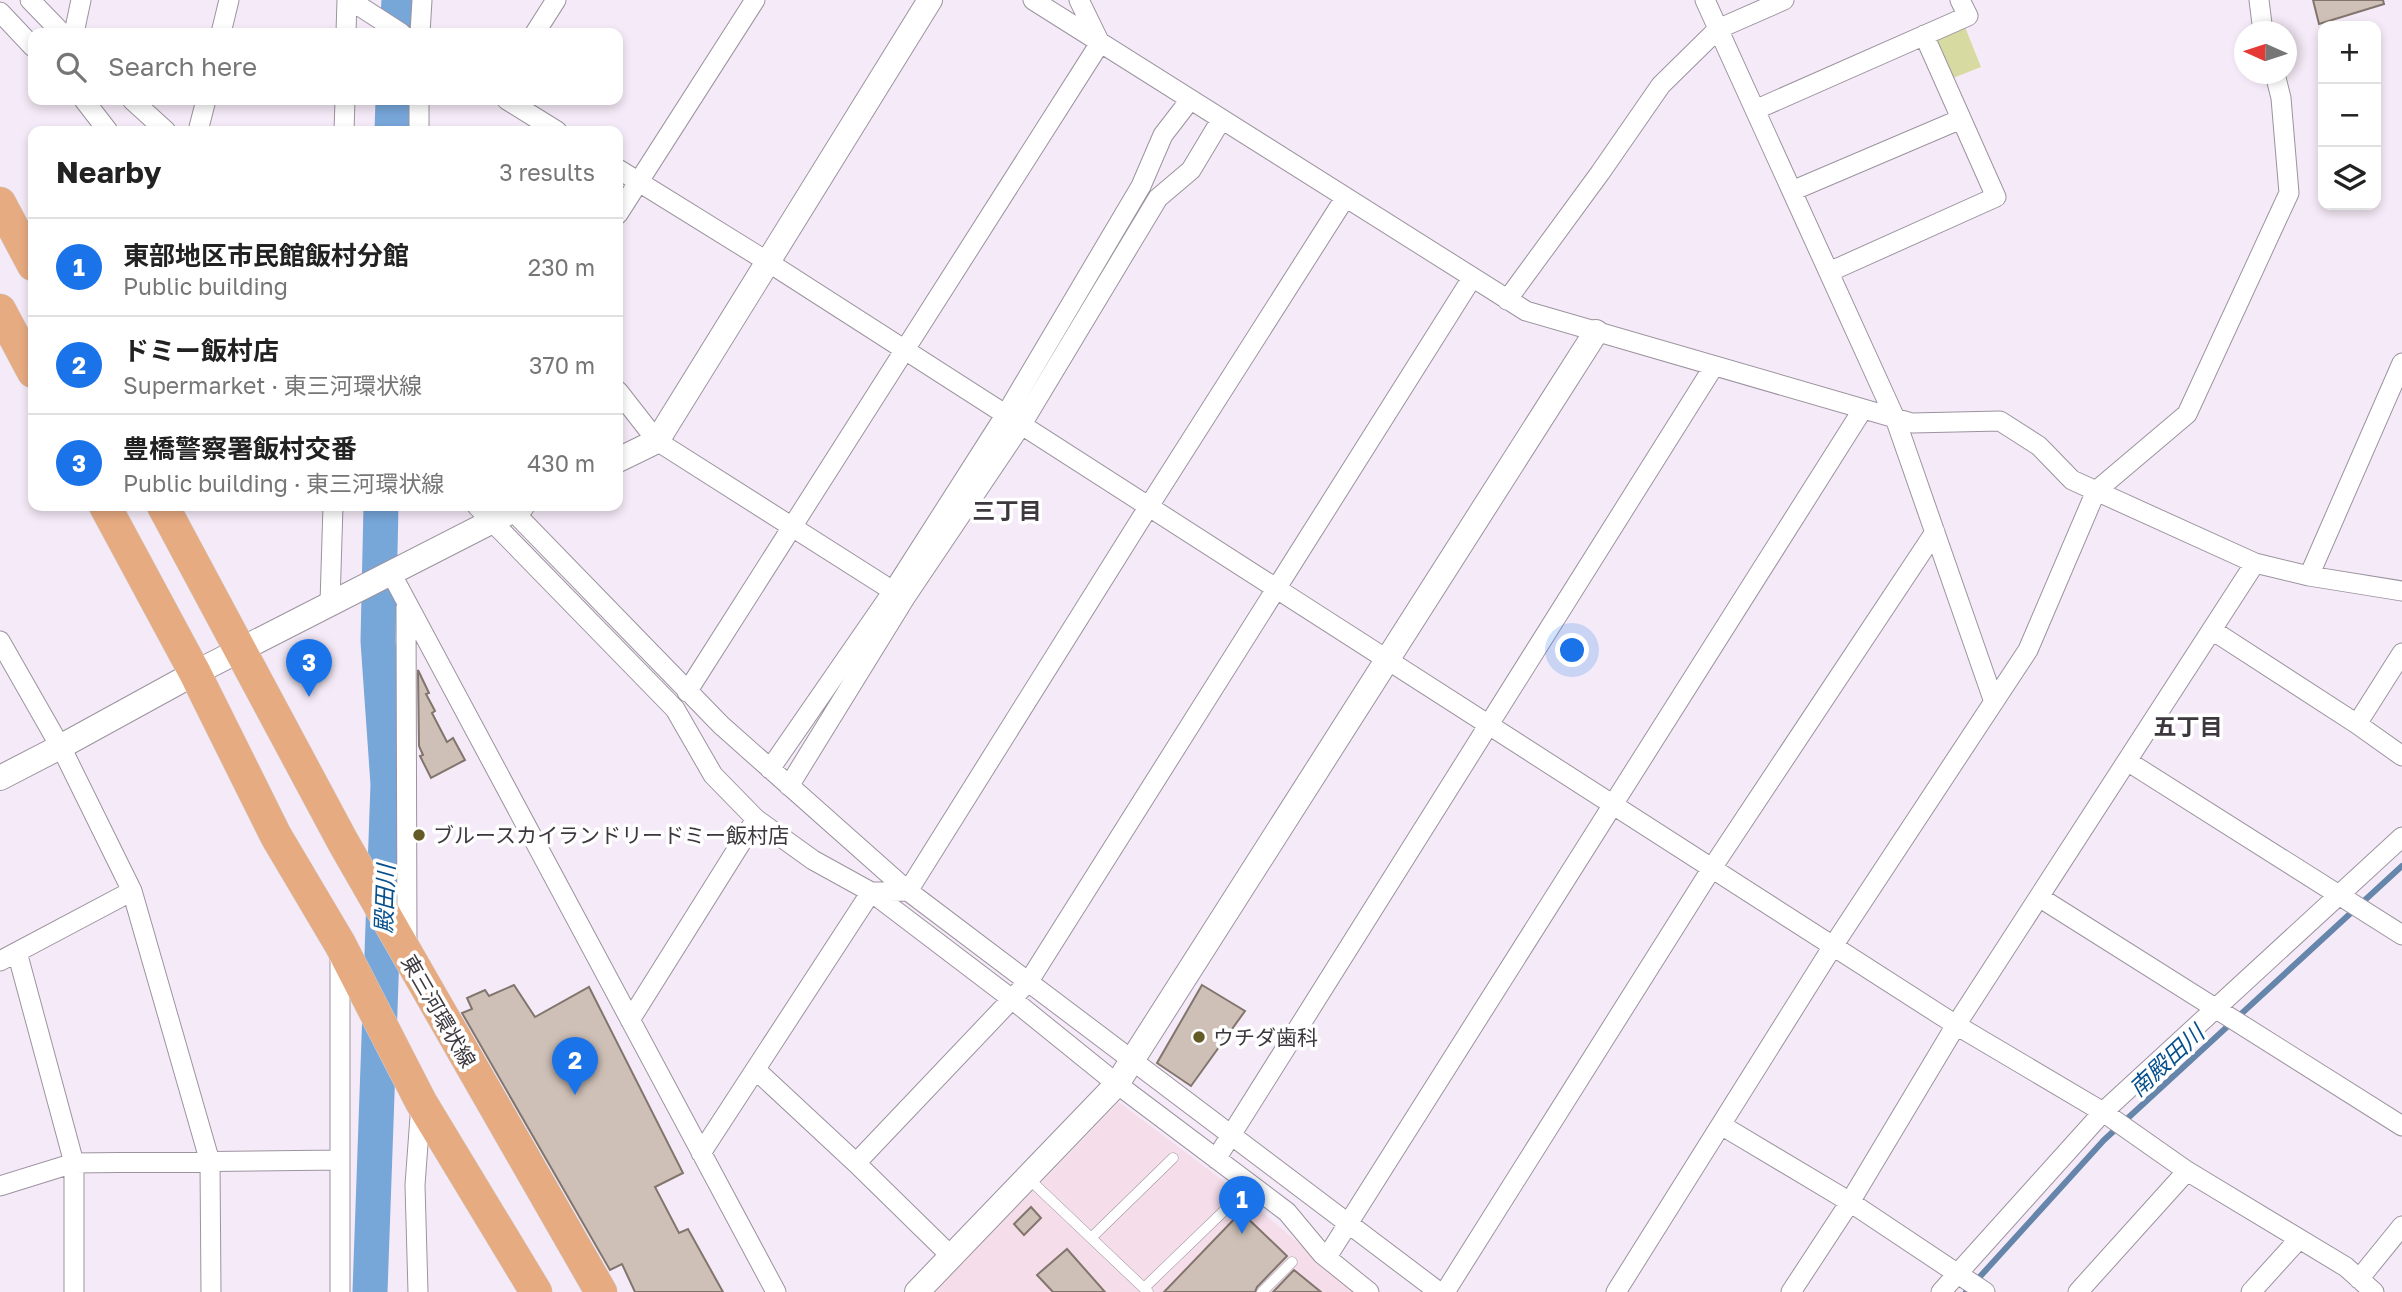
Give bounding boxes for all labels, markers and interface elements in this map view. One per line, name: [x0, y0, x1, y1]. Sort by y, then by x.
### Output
north arrow: [2234, 21, 2297, 84]
map controls: [2318, 21, 2381, 210]
button: +: [2318, 21, 2381, 84]
search box: [28, 28, 623, 105]
icon: search: [52, 48, 90, 86]
text: Search here: [108, 51, 257, 82]
button: −: [2318, 84, 2381, 147]
button: layers: [2318, 147, 2381, 210]
text: Nearby: [56, 154, 161, 190]
text: 3 results: [499, 158, 595, 186]
text: 東部地区市民館飯村分館: [123, 240, 409, 271]
text: 1: [73, 253, 85, 281]
text: 230 m: [528, 253, 595, 281]
text: Public building: [123, 272, 288, 300]
text: ドミー飯村店: [123, 335, 279, 366]
text: 2: [72, 351, 86, 379]
text: 370 m: [529, 351, 595, 379]
text: Supermarket · 東三河環状線: [123, 371, 422, 399]
text: 豊橋警察署飯村交番: [123, 433, 357, 464]
text: 3: [72, 449, 86, 477]
text: 430 m: [527, 449, 595, 477]
text: Public building · 東三河環状線: [123, 469, 444, 497]
district label: 三丁目: [973, 496, 1042, 524]
your location: [1555, 633, 1589, 667]
pin: 3: [286, 639, 332, 697]
district label: 五丁目: [2154, 712, 2223, 740]
place label: ブルースカイランドリードミー飯村店: [433, 822, 789, 848]
marker: ブルースカイランドリードミー飯村店: [411, 827, 427, 843]
water label: 殿田川: [369, 861, 399, 934]
street label: 東三河環状線: [396, 950, 482, 1072]
water label: 南殿田川: [2123, 1016, 2211, 1102]
place label: ウチダ歯科: [1213, 1024, 1318, 1050]
marker: ウチダ歯科: [1191, 1029, 1207, 1045]
pin: 2: [552, 1037, 598, 1095]
pin: 1: [1219, 1176, 1265, 1234]

